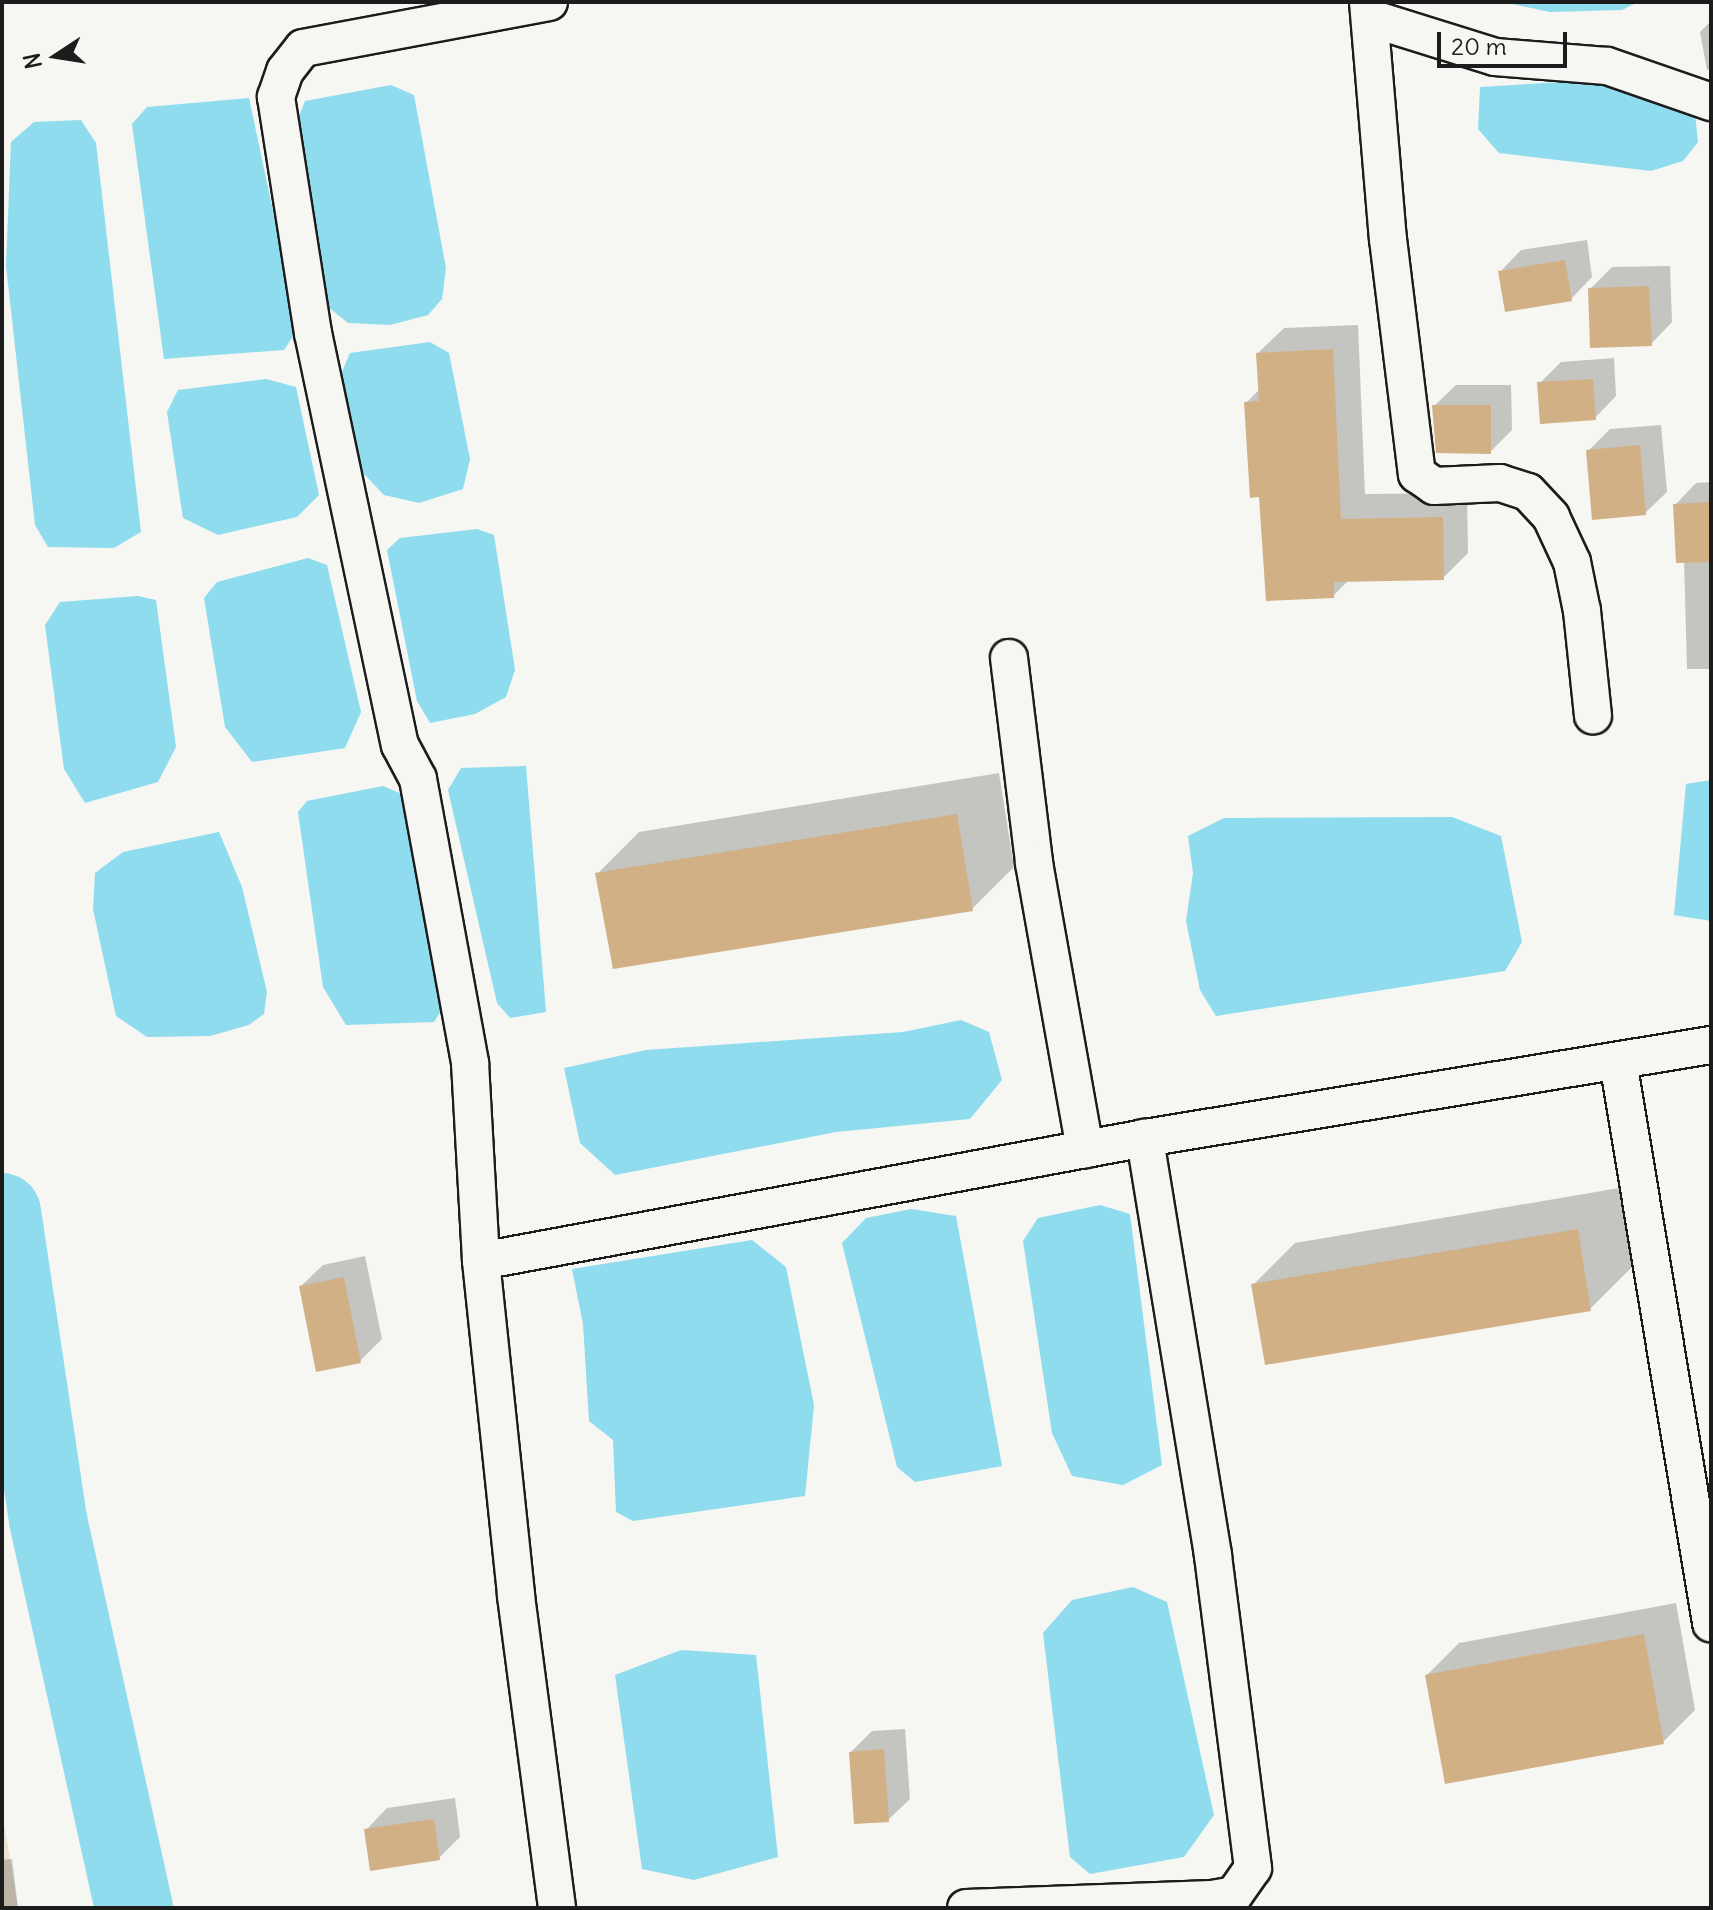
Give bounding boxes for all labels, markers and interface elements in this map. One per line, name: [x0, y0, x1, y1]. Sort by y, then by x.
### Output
north arrow: [16, 16, 96, 96]
scale bar: [1441, 16, 1571, 66]
text: 20 m: [1451, 31, 1507, 61]
text: N: [17, 51, 48, 71]

